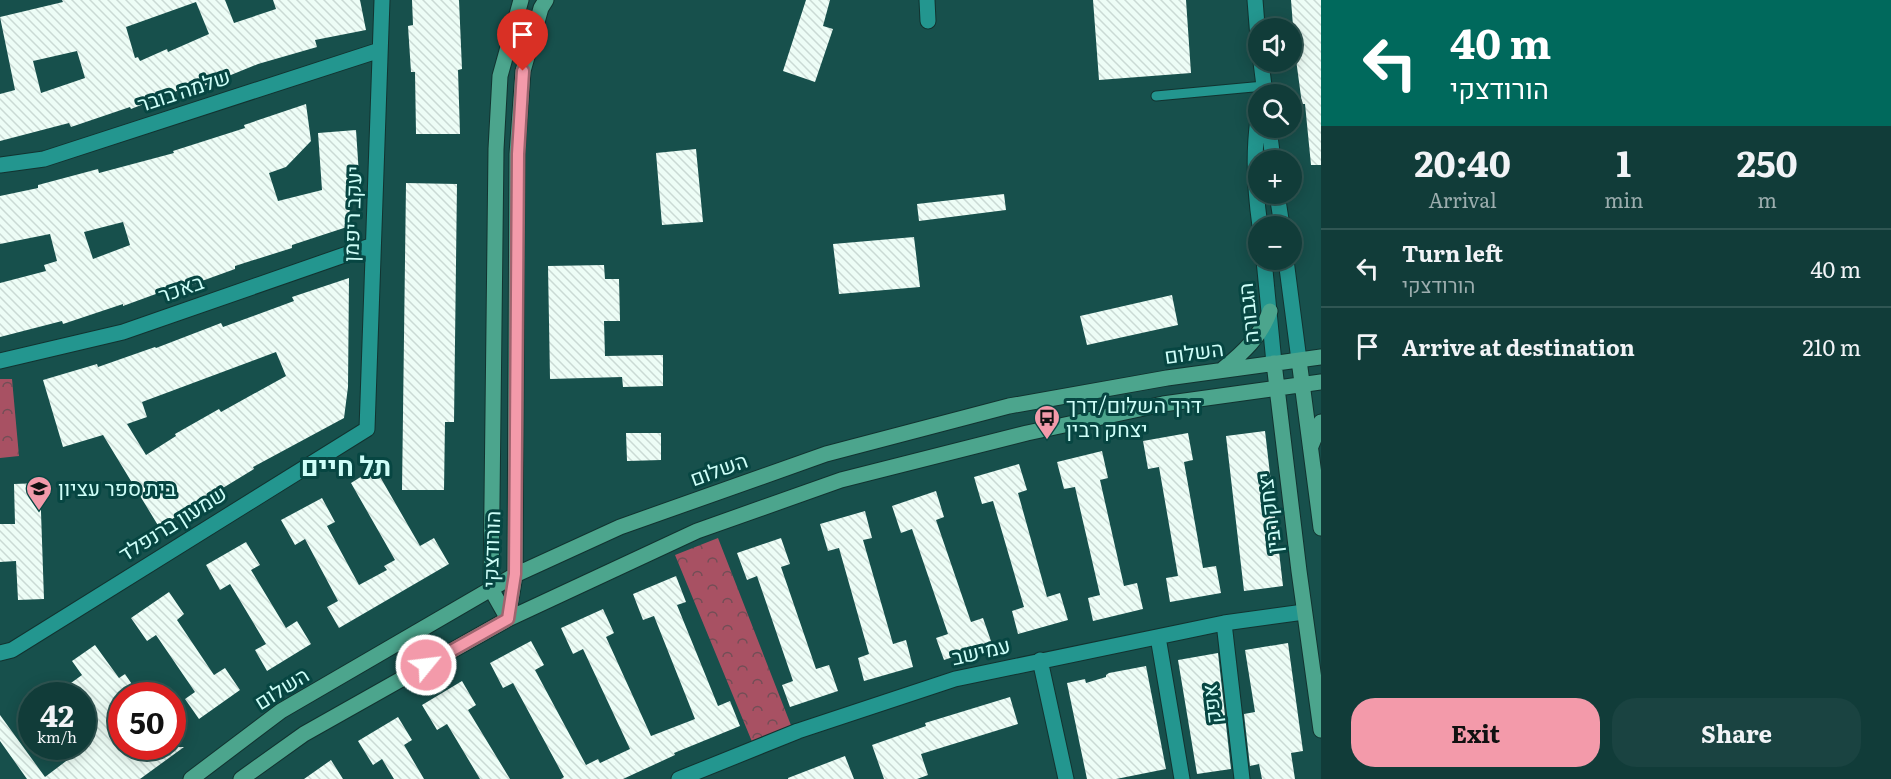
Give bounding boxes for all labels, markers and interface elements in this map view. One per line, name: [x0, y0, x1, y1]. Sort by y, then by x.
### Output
pin: [497, 9, 548, 71]
text: 40 m: [1450, 10, 1551, 72]
icon: arrive: [506, 18, 539, 51]
map controls: [1248, 18, 1302, 270]
button: sound: [1248, 18, 1302, 72]
icon: left: [1351, 24, 1429, 102]
street label: שלמה בובר: [133, 59, 234, 118]
text: הורודצקי: [1450, 67, 1549, 107]
button: search: [1248, 84, 1302, 138]
text: 20:40: [1414, 135, 1511, 188]
text: 1: [1616, 135, 1631, 188]
text: 250: [1737, 135, 1798, 188]
button: +: [1248, 150, 1302, 204]
street label: יעקב ריפמן: [333, 165, 368, 262]
text: Arrival: [1428, 184, 1497, 214]
text: min: [1604, 184, 1643, 214]
text: m: [1758, 184, 1777, 214]
button: −: [1248, 216, 1302, 270]
text: Turn left: [1402, 236, 1503, 269]
icon: left: [1351, 252, 1384, 285]
text: 40 m: [1810, 252, 1861, 285]
street label: באכר: [153, 264, 207, 309]
text: הורודצקי: [1402, 269, 1475, 299]
street label: הגבורה: [1228, 282, 1265, 345]
icon: arrive: [1351, 330, 1384, 363]
text: Arrive at destination: [1402, 330, 1635, 363]
text: 210 m: [1802, 330, 1861, 363]
street label: השלום: [1162, 331, 1225, 370]
place label: דרך השלום/דרך יצחק רבין: [1066, 388, 1202, 443]
bus stop icon: דרך השלום/דרך יצחק רבין: [1032, 403, 1062, 441]
street label: השלום: [685, 443, 751, 492]
district label: תל חיים: [301, 444, 391, 484]
place label: בית ספר עציון: [58, 471, 176, 502]
street label: יצחק רבין: [1247, 471, 1288, 556]
school or university icon: בית ספר עציון: [24, 474, 54, 512]
street label: שמעון ברנפלד: [112, 476, 232, 567]
street label: הורודצקי: [473, 510, 506, 588]
street label: עמישב: [948, 628, 1013, 671]
position arrow: [394, 633, 458, 697]
street label: השלום: [247, 658, 314, 716]
speed limit sign: 50: [108, 682, 186, 760]
street label: אפק: [1192, 683, 1227, 726]
text: 42: [40, 692, 74, 736]
button: Exit: [1351, 698, 1600, 767]
button: Share: [1612, 698, 1861, 767]
text: km/h: [37, 725, 77, 748]

